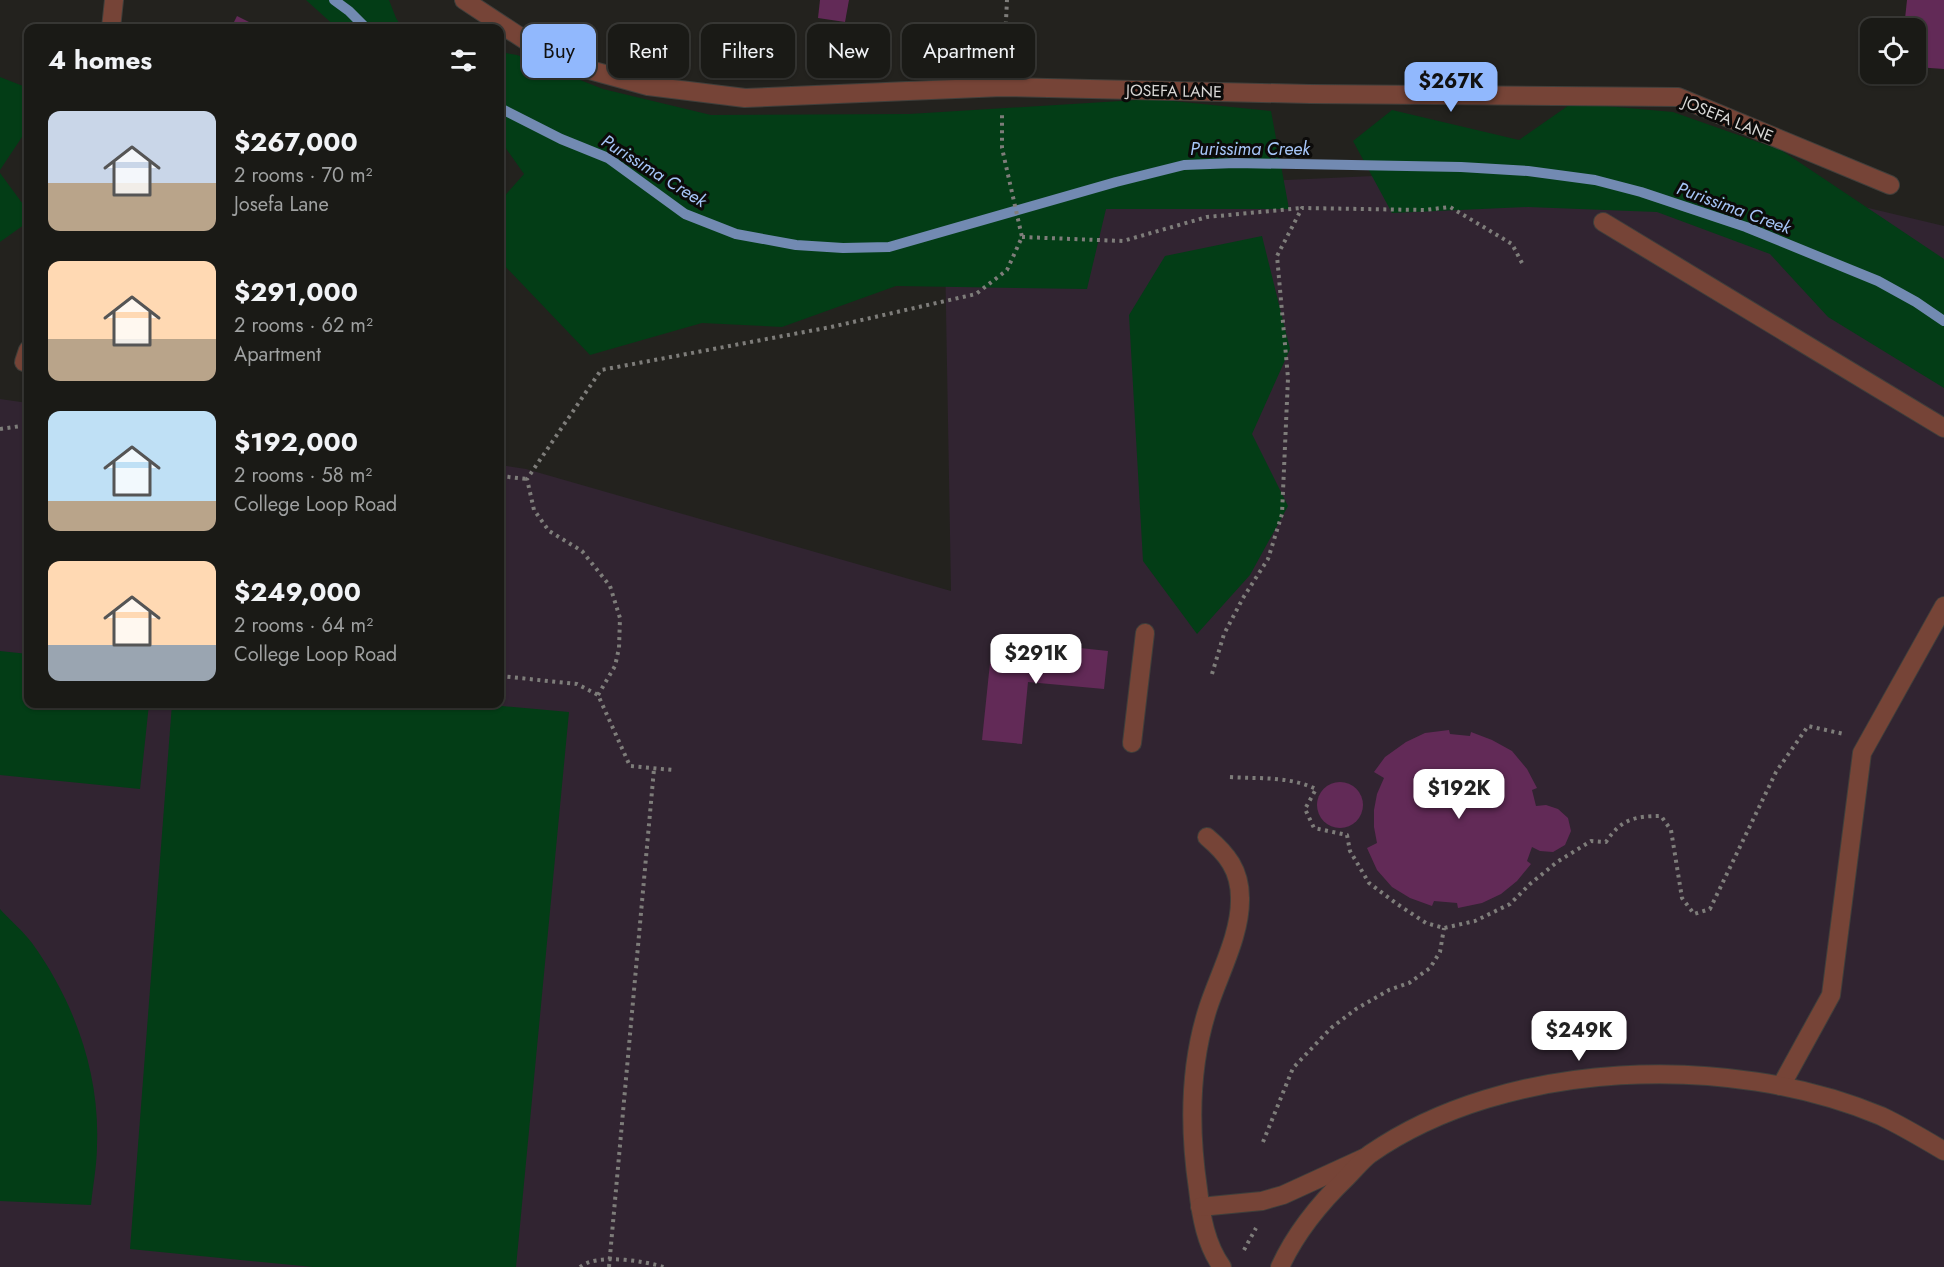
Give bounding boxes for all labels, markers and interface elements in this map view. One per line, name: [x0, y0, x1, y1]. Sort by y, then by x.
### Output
map controls: [1860, 18, 1926, 84]
button: locate: [1860, 18, 1926, 84]
chip: Buy: [522, 24, 596, 78]
chip: Rent: [608, 24, 689, 78]
chip: Filters: [701, 24, 795, 78]
chip: New: [807, 24, 890, 78]
chip: Apartment: [902, 24, 1035, 78]
text: 4 homes: [48, 41, 152, 79]
icon: filters: [447, 44, 480, 77]
pin: $267K: [1409, 62, 1493, 113]
text: $267K: [1419, 67, 1483, 96]
street label: JOSEFA LANE: [1124, 79, 1222, 103]
street label: JOSEFA LANE: [1677, 90, 1777, 148]
text: $267,000: [234, 123, 358, 161]
water label: Purissima Creek: [596, 128, 713, 214]
icon: home: [96, 135, 168, 207]
water label: Purissima Creek: [1190, 136, 1311, 162]
text: 2 rooms · 70 m²: [234, 161, 372, 190]
water label: Purissima Creek: [1673, 175, 1796, 241]
text: Josefa Lane: [234, 190, 329, 219]
text: $291,000: [234, 273, 358, 311]
icon: home: [96, 285, 168, 357]
text: 2 rooms · 62 m²: [234, 311, 373, 340]
text: Apartment: [234, 340, 321, 369]
text: $192,000: [234, 423, 358, 461]
icon: home: [96, 435, 168, 507]
text: 2 rooms · 58 m²: [234, 461, 372, 490]
text: College Loop Road: [234, 490, 397, 519]
text: $249,000: [234, 573, 361, 611]
icon: home: [96, 585, 168, 657]
text: 2 rooms · 64 m²: [234, 611, 373, 640]
pin: $291K: [994, 634, 1078, 685]
text: $291K: [1004, 639, 1068, 668]
text: College Loop Road: [234, 640, 397, 669]
pin: $192K: [1417, 769, 1501, 820]
text: $192K: [1427, 774, 1491, 803]
pin: $249K: [1537, 1011, 1621, 1062]
text: $249K: [1546, 1016, 1612, 1045]

